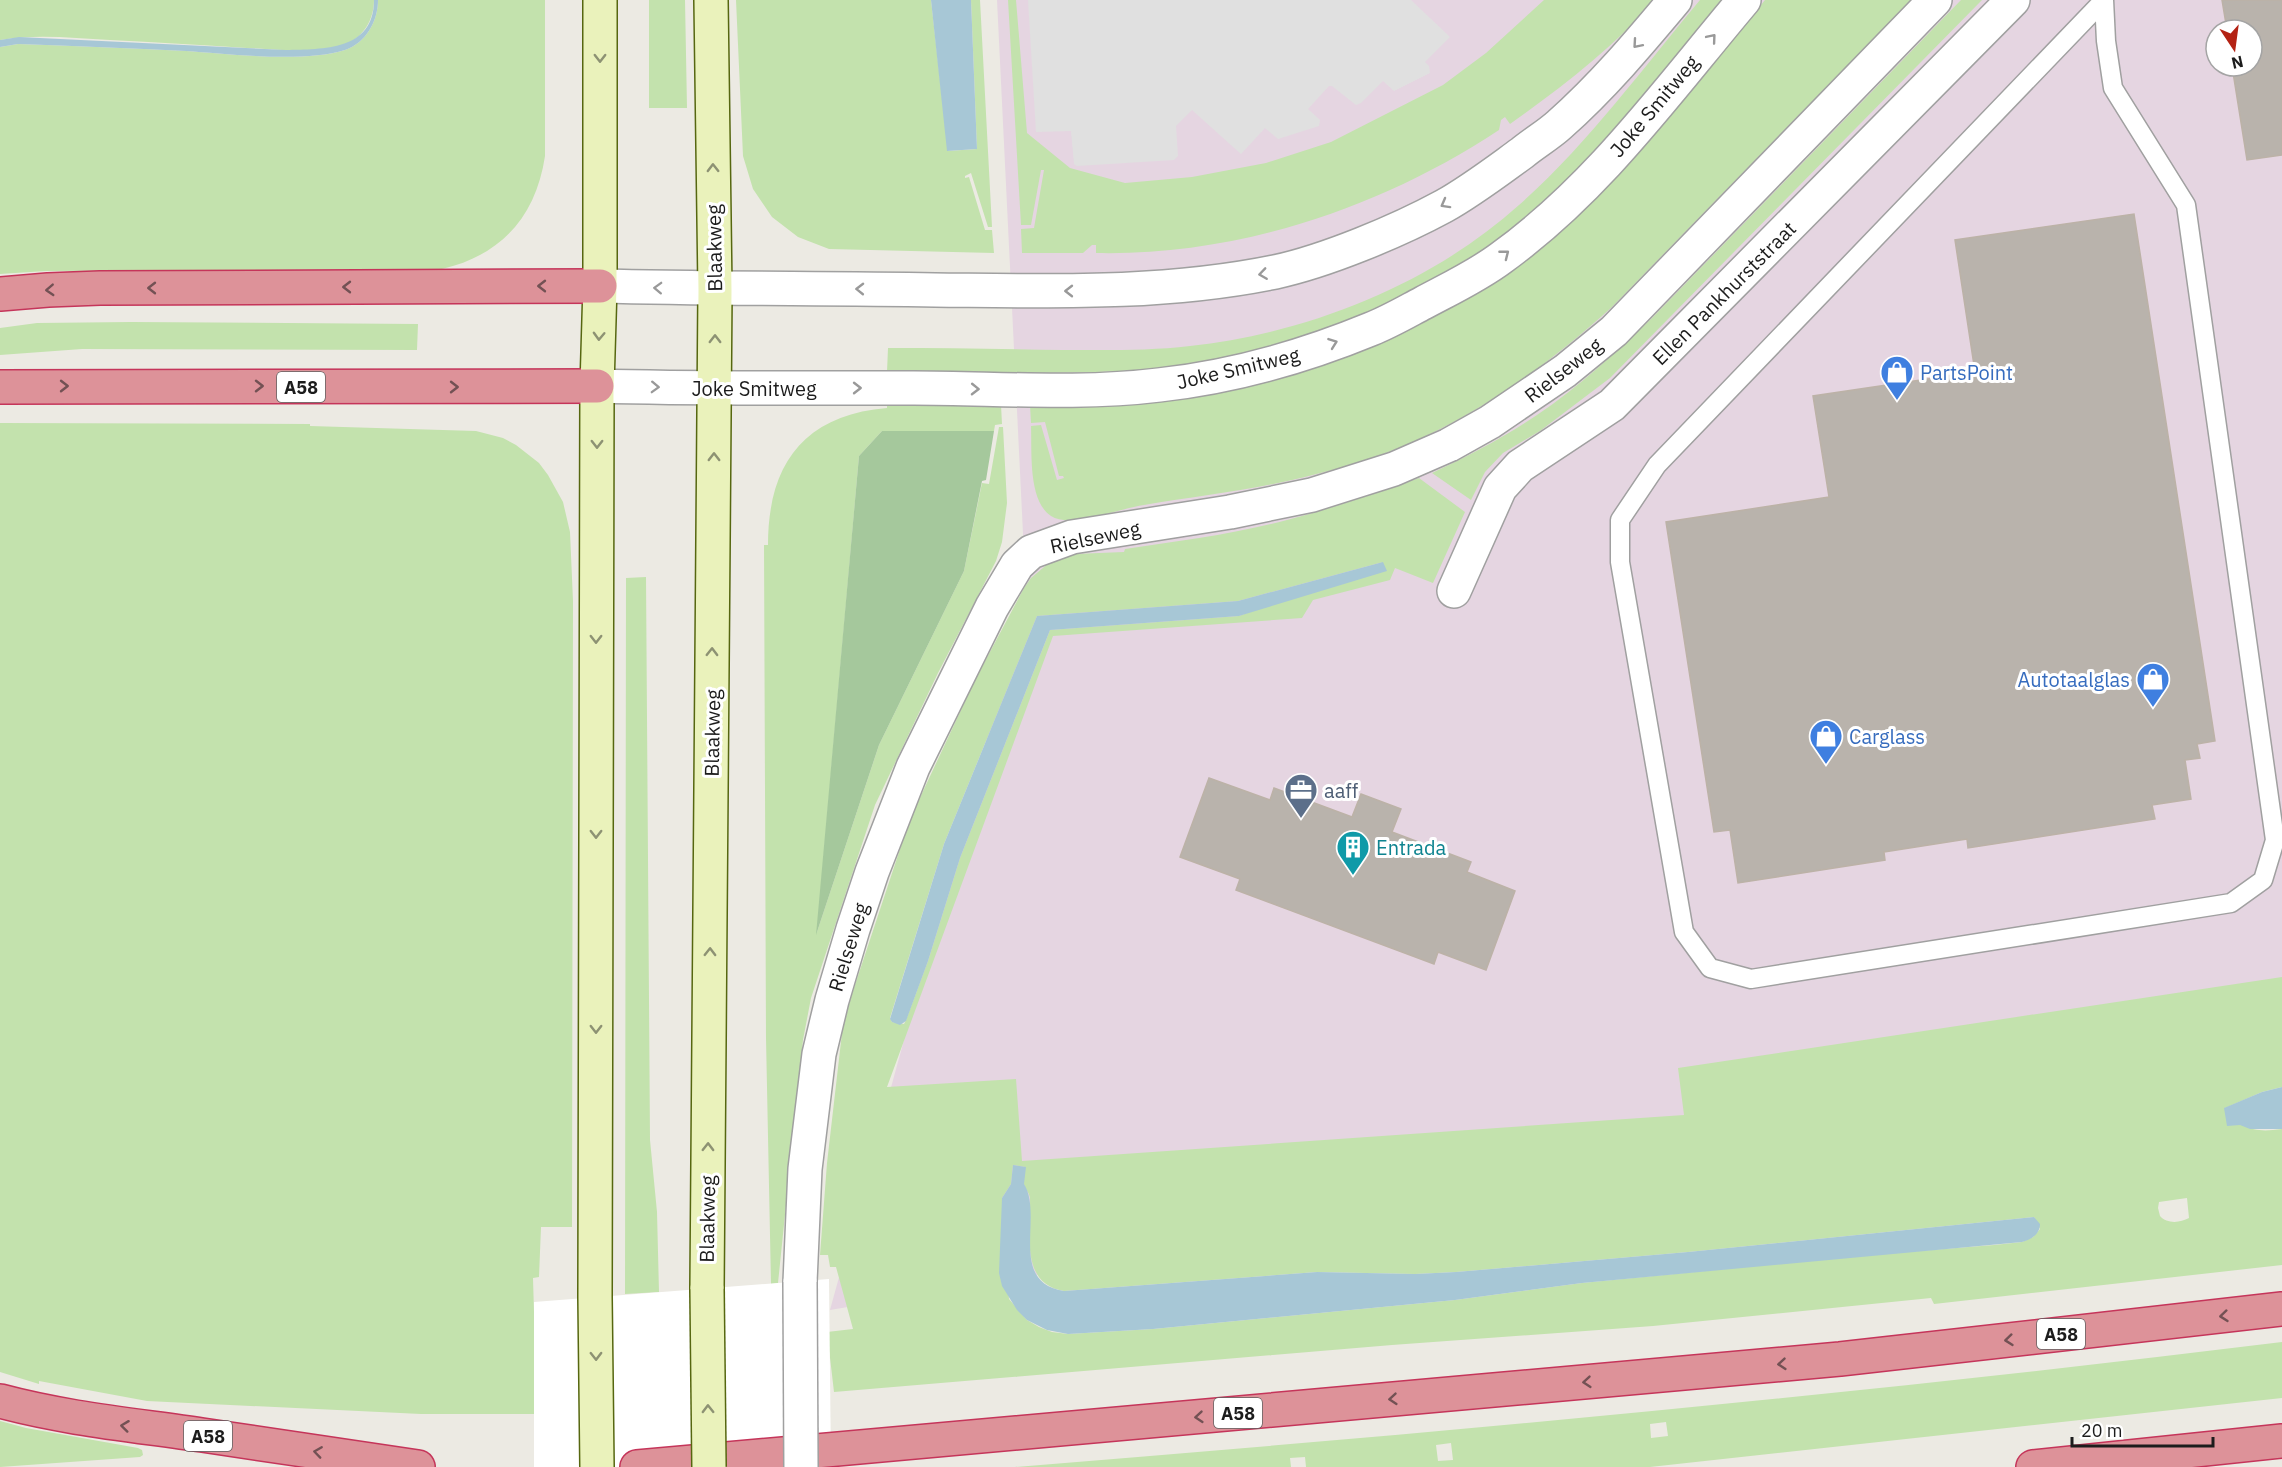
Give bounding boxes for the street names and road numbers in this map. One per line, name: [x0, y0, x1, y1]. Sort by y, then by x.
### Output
street label: Joke Smitweg: [1603, 49, 1705, 163]
street label: Blaakweg: [700, 204, 728, 292]
street label: Ellen Pankhurststraat: [1646, 215, 1802, 371]
street label: Rielseweg: [1519, 331, 1608, 409]
street label: Joke Smitweg: [1174, 341, 1302, 395]
road number: A58: [277, 372, 325, 402]
street label: Joke Smitweg: [691, 375, 817, 402]
street label: Rielseweg: [1047, 514, 1143, 560]
street label: Blaakweg: [698, 689, 726, 777]
street label: Rielseweg: [822, 899, 874, 995]
street label: Blaakweg: [693, 1175, 721, 1263]
road number: A58: [2037, 1319, 2085, 1349]
road number: A58: [1214, 1398, 1262, 1428]
road number: A58: [184, 1421, 232, 1451]

